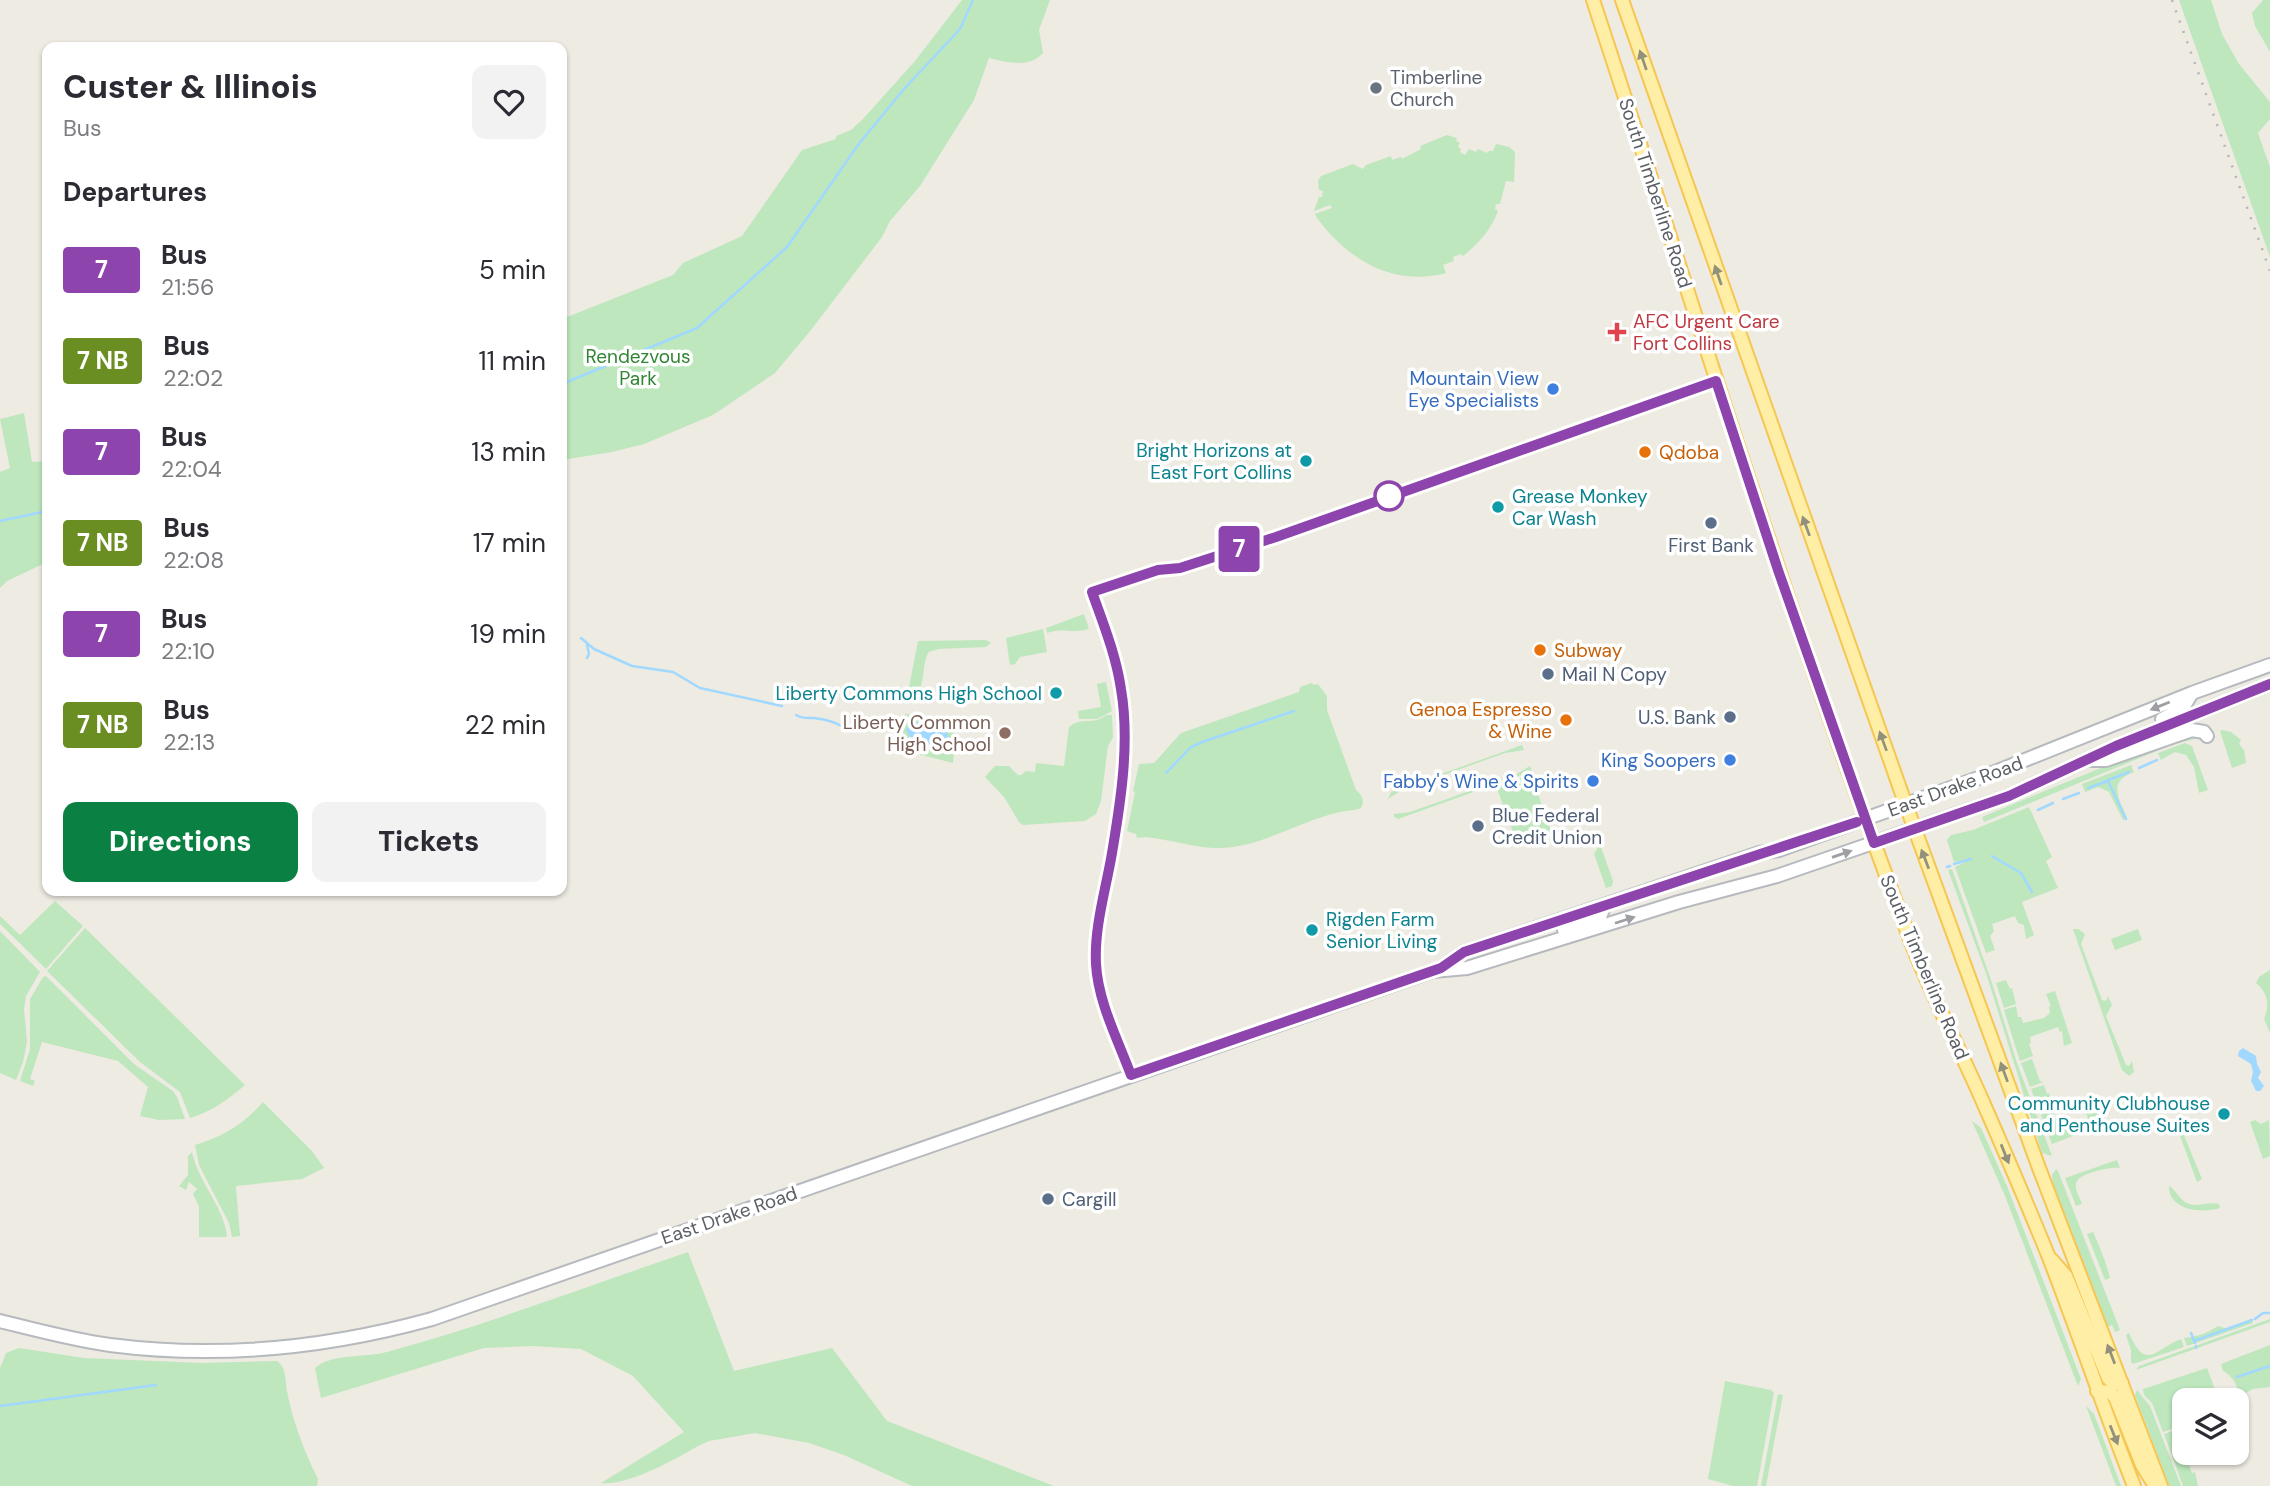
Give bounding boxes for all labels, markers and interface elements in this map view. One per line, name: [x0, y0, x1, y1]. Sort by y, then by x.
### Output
one-way arrow: [1637, 50, 1648, 71]
text: Custer & Illinois: [63, 65, 318, 108]
button: heart: [472, 65, 546, 139]
place label: Timberline Church: [1390, 65, 1482, 112]
marker: Timberline Church: [1368, 80, 1384, 96]
street label: South Timberline Road: [1613, 95, 1698, 291]
text: Bus: [63, 113, 102, 143]
text: Departures: [63, 175, 207, 209]
text: Bus: [161, 238, 207, 272]
text: 5 min: [479, 253, 546, 287]
text: 7: [95, 254, 108, 285]
one-way arrow: [1712, 265, 1723, 286]
text: 21:56: [161, 272, 215, 302]
place label: AFC Urgent Care Fort Collins: [1633, 309, 1780, 356]
marker: AFC Urgent Care Fort Collins: [1607, 322, 1627, 342]
text: Bus: [163, 329, 210, 363]
text: 11 min: [479, 344, 546, 378]
park label: Rendezvous Park: [585, 344, 691, 391]
text: 7 NB: [77, 345, 128, 376]
text: 22:02: [163, 363, 223, 393]
place label: Mountain View Eye Specialists: [1408, 366, 1539, 413]
marker: Mountain View Eye Specialists: [1545, 381, 1561, 397]
text: Bus: [161, 420, 207, 454]
text: 13 min: [471, 435, 546, 469]
text: 7: [95, 436, 108, 467]
place label: Bright Horizons at East Fort Collins: [1136, 438, 1292, 485]
place label: Qdoba: [1659, 440, 1719, 465]
marker: Qdoba: [1637, 444, 1653, 460]
marker: Bright Horizons at East Fort Collins: [1298, 453, 1314, 469]
text: 22:04: [161, 454, 222, 484]
unlabelled marker: [1374, 481, 1404, 511]
place label: Grease Monkey Car Wash: [1512, 484, 1648, 531]
marker: Grease Monkey Car Wash: [1490, 499, 1506, 515]
text: Bus: [163, 511, 210, 545]
marker: First Bank: [1703, 515, 1719, 531]
one-way arrow: [1800, 516, 1811, 537]
text: 17 min: [473, 526, 546, 560]
line badge: 7: [1216, 526, 1262, 572]
text: 7 NB: [77, 527, 128, 558]
text: 7: [1233, 533, 1245, 564]
place label: First Bank: [1668, 533, 1754, 558]
text: 22:08: [163, 545, 224, 575]
text: Bus: [161, 602, 207, 636]
text: 19 min: [470, 617, 546, 651]
text: 7: [95, 618, 108, 649]
text: 22:10: [161, 636, 215, 666]
place label: Subway: [1554, 638, 1623, 663]
marker: Subway: [1532, 642, 1548, 658]
place label: Mail N Copy: [1562, 662, 1667, 687]
marker: Mail N Copy: [1540, 666, 1556, 682]
place label: Liberty Commons High School: [775, 681, 1042, 706]
marker: Liberty Commons High School: [1048, 685, 1064, 701]
text: Bus: [163, 693, 210, 727]
place label: Genoa Espresso & Wine: [1409, 697, 1552, 744]
one-way arrow: [2150, 700, 2171, 711]
place label: U.S. Bank: [1638, 705, 1716, 730]
text: 22 min: [465, 708, 546, 742]
text: 7 NB: [77, 709, 128, 740]
marker: U.S. Bank: [1722, 709, 1738, 725]
place label: Liberty Common High School: [843, 710, 991, 757]
marker: Genoa Espresso & Wine: [1558, 712, 1574, 728]
marker: Liberty Common High School: [997, 725, 1013, 741]
text: 22:13: [163, 727, 215, 757]
one-way arrow: [1877, 730, 1888, 751]
place label: King Soopers: [1601, 748, 1716, 773]
street label: East Drake Road: [1884, 750, 2026, 823]
marker: King Soopers: [1722, 752, 1738, 768]
place label: Fabby's Wine & Spirits: [1383, 769, 1579, 794]
marker: Fabby's Wine & Spirits: [1585, 773, 1601, 789]
button: Directions: [63, 802, 298, 882]
button: Tickets: [312, 802, 546, 882]
place label: Blue Federal Credit Union: [1492, 803, 1602, 850]
marker: Blue Federal Credit Union: [1470, 818, 1486, 834]
one-way arrow: [1832, 848, 1853, 859]
one-way arrow: [1920, 848, 1931, 869]
street label: South Timberline Road: [1874, 871, 1975, 1063]
place label: Rigden Farm Senior Living: [1326, 907, 1438, 954]
one-way arrow: [1614, 914, 1635, 925]
marker: Rigden Farm Senior Living: [1304, 922, 1320, 938]
one-way arrow: [1998, 1062, 2009, 1083]
place label: Community Clubhouse and Penthouse Suites: [2008, 1091, 2210, 1138]
marker: Community Clubhouse and Penthouse Suites: [2216, 1106, 2232, 1122]
one-way arrow: [1999, 1144, 2010, 1165]
street label: East Drake Road: [658, 1181, 800, 1250]
place label: Cargill: [1062, 1187, 1116, 1212]
marker: Cargill: [1040, 1191, 1056, 1207]
one-way arrow: [2105, 1343, 2116, 1364]
map controls: [2172, 1388, 2249, 1465]
button: layers: [2172, 1388, 2249, 1465]
one-way arrow: [2108, 1424, 2119, 1445]

